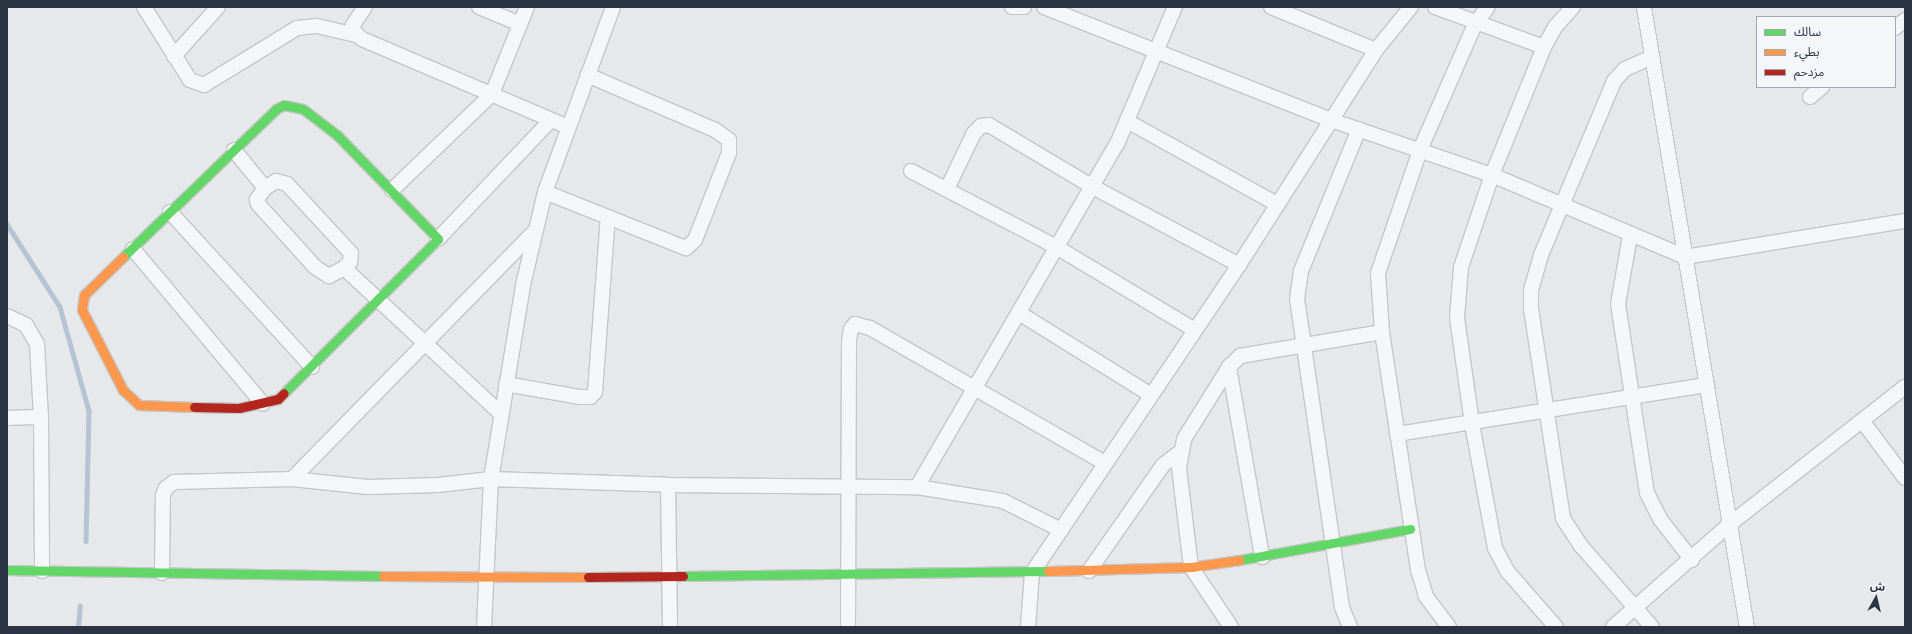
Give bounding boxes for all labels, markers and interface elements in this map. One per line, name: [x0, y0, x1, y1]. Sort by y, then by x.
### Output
legend: [1756, 16, 1896, 88]
text: سالك: [1794, 24, 1821, 39]
text: بطيء: [1794, 44, 1820, 59]
text: مزدحم: [1794, 64, 1824, 79]
north arrow: [1856, 578, 1896, 618]
text: ش: [1869, 578, 1886, 594]

